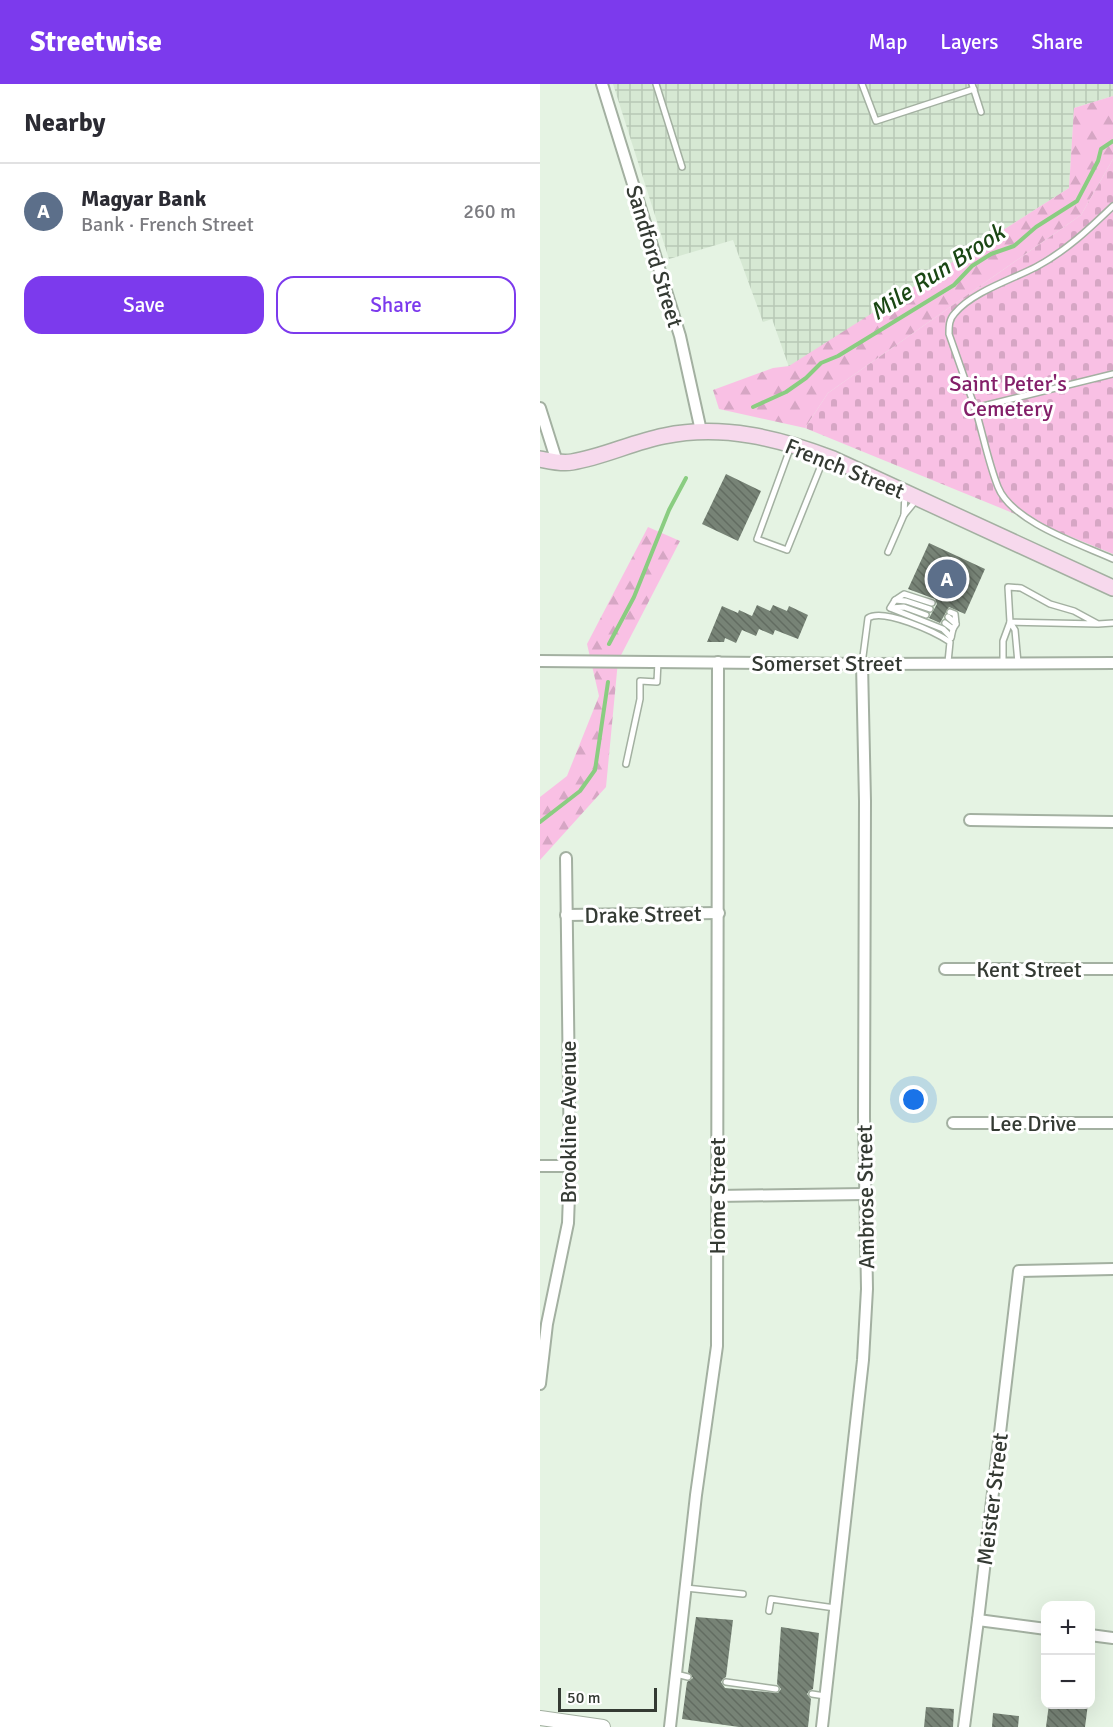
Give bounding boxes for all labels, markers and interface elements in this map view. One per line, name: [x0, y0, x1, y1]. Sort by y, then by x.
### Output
text: Streetwise: [30, 25, 162, 59]
text: Map: [869, 29, 907, 55]
text: Layers: [940, 29, 998, 55]
text: Share: [1031, 29, 1083, 55]
text: Nearby: [24, 107, 105, 139]
street label: Sandford Street: [620, 182, 689, 331]
text: Magyar Bank: [81, 185, 206, 212]
text: A: [37, 199, 50, 224]
text: 260 m: [463, 199, 516, 224]
text: Bank · French Street: [81, 212, 254, 237]
water label: Mile Run Brook: [864, 216, 1012, 327]
button: Save: [24, 276, 264, 334]
button: Share: [276, 276, 516, 334]
park label: Saint Peter's Cemetery: [949, 370, 1067, 422]
street label: French Street: [781, 432, 909, 505]
pin: A: [928, 556, 966, 602]
street label: Somerset Street: [752, 650, 903, 677]
street label: Drake Street: [584, 900, 702, 929]
street label: Kent Street: [976, 956, 1082, 983]
street label: Brookline Avenue: [555, 1040, 582, 1204]
your location: [899, 1085, 928, 1114]
street label: Lee Drive: [990, 1110, 1076, 1137]
street label: Ambrose Street: [851, 1124, 880, 1269]
street label: Home Street: [704, 1137, 731, 1254]
street label: Meister Street: [971, 1431, 1014, 1567]
map controls: [1041, 1601, 1095, 1709]
button: +: [1041, 1601, 1095, 1655]
button: −: [1041, 1655, 1095, 1709]
scale bar: [558, 1685, 657, 1712]
text: 50 m: [567, 1688, 601, 1708]

